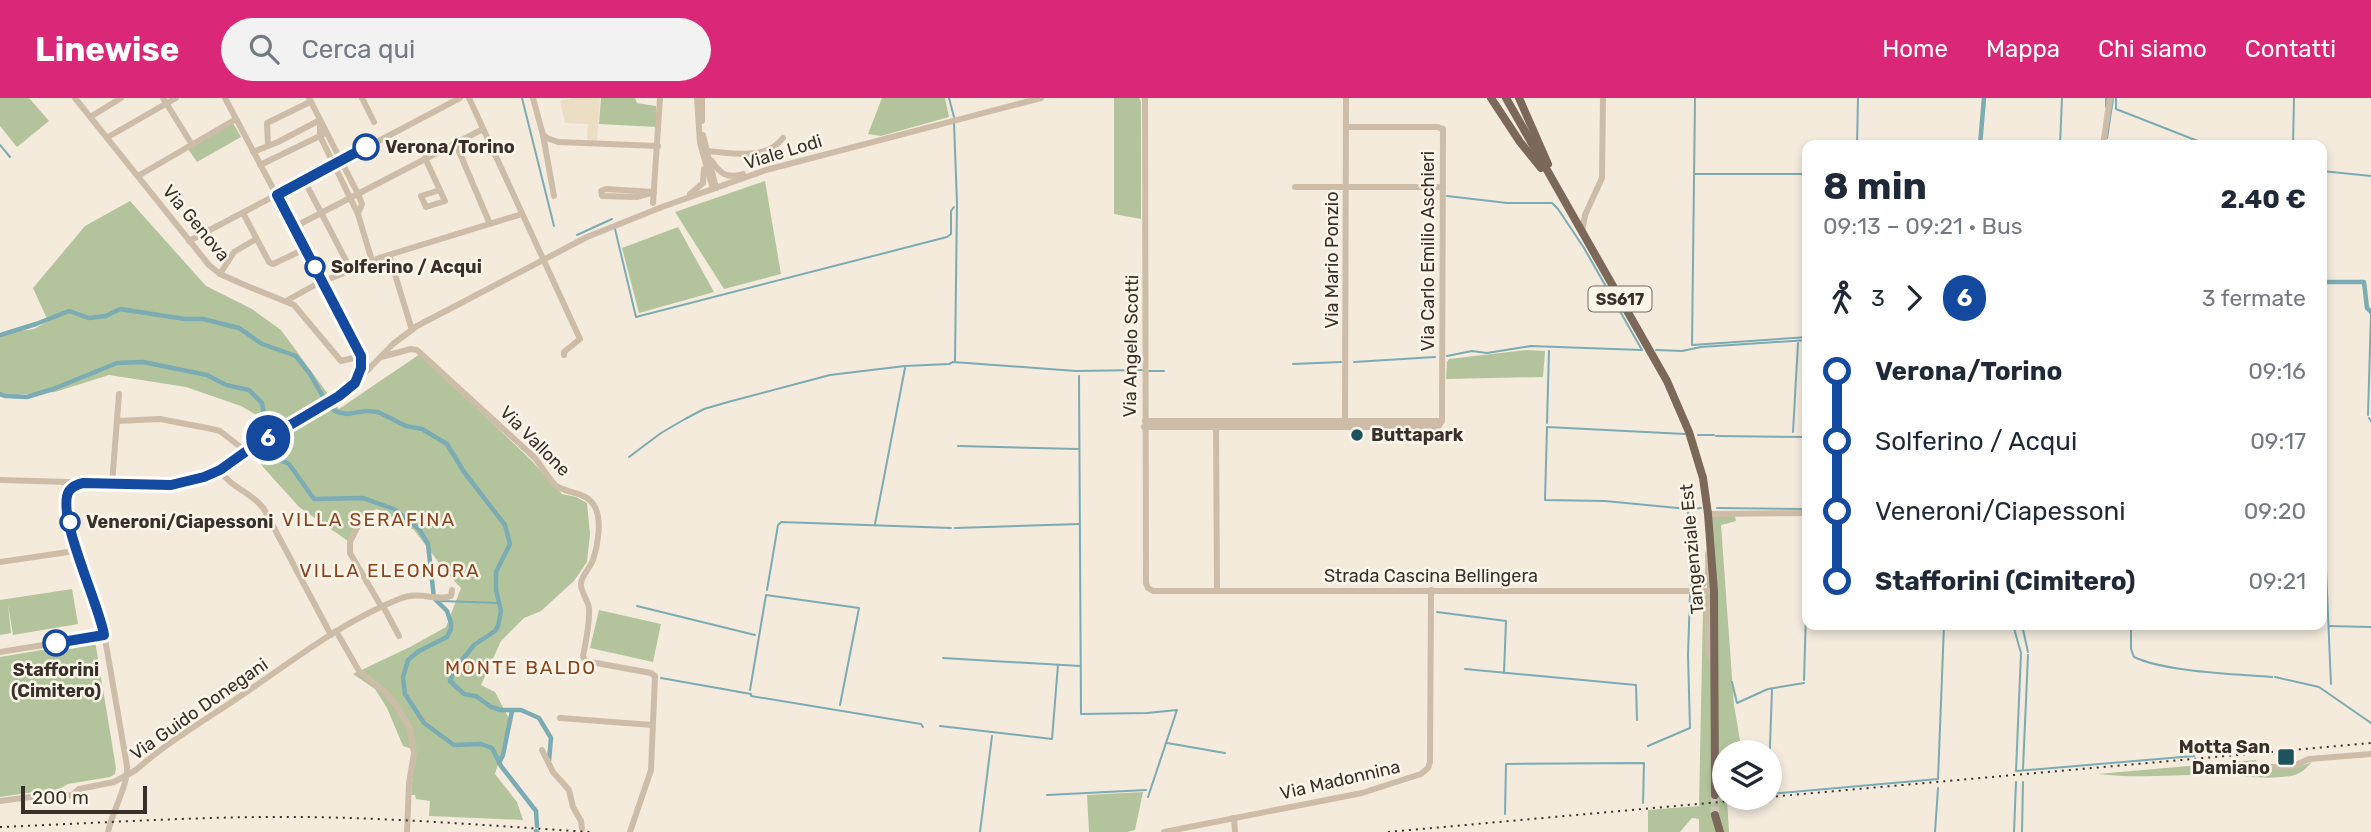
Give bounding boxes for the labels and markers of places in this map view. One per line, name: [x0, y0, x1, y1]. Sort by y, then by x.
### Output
marker: Verona/Torino: [353, 134, 379, 160]
place label: Verona/Torino: [385, 136, 515, 158]
place label: Solferino / Acqui: [331, 256, 482, 278]
marker: Solferino / Acqui: [305, 257, 325, 277]
place label: Buttapark: [1371, 424, 1464, 446]
marker: Buttapark: [1349, 427, 1365, 443]
place label: Veneroni/Ciapessoni: [86, 511, 274, 533]
marker: Veneroni/Ciapessoni: [60, 512, 80, 532]
marker: Stafforini (Cimitero): [43, 630, 69, 656]
place label: Stafforini (Cimitero): [11, 659, 101, 702]
place label: Motta San Damiano: [2179, 736, 2270, 779]
marker: Motta San Damiano: [2276, 747, 2296, 767]

